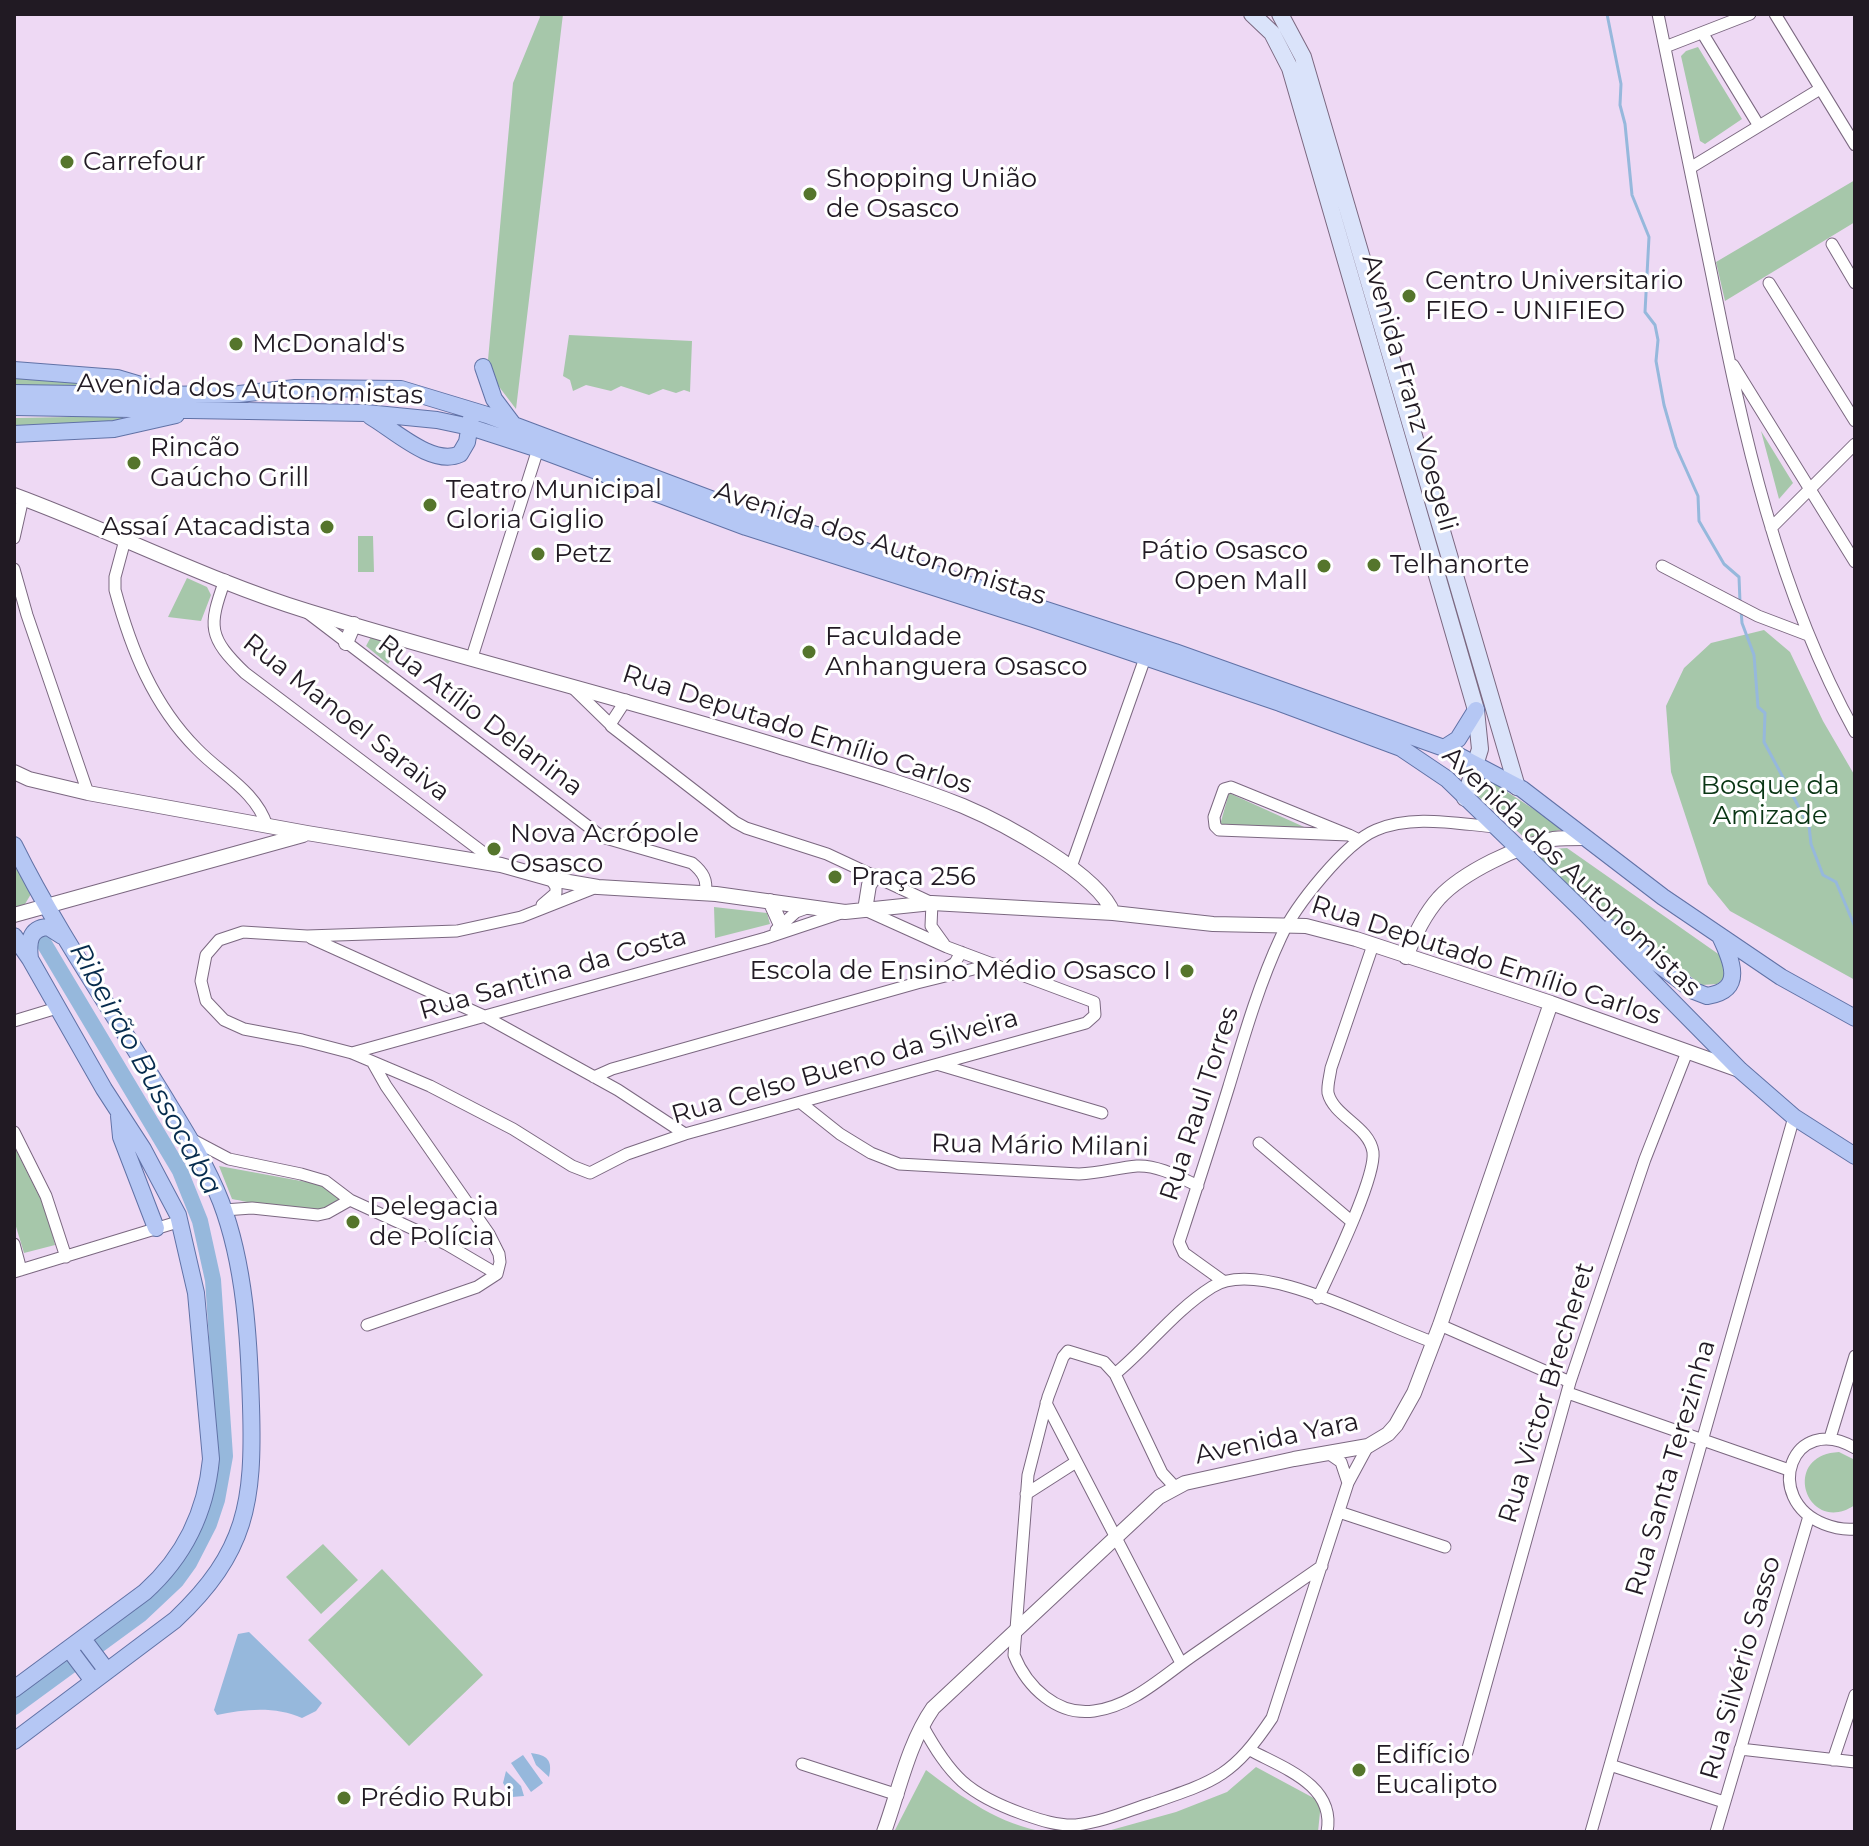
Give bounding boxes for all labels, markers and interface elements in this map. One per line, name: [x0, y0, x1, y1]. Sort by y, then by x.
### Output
place label: Carrefour: [83, 146, 205, 178]
marker: Carrefour: [58, 153, 76, 171]
place label: Shopping União de Osasco: [826, 163, 1037, 224]
marker: Shopping União de Osasco: [801, 185, 819, 203]
street label: Avenida Franz Voegeli: [1355, 251, 1463, 535]
place label: Centro Universitario FIEO - UNIFIEO: [1425, 265, 1683, 326]
marker: Centro Universitario FIEO - UNIFIEO: [1400, 287, 1418, 305]
place label: McDonald's: [252, 328, 405, 360]
marker: McDonald's: [227, 335, 245, 353]
street label: Avenida dos Autonomistas: [76, 368, 424, 412]
place label: Rincão Gaúcho Grill: [150, 432, 309, 494]
marker: Rincão Gaúcho Grill: [125, 454, 143, 472]
place label: Teatro Municipal Gloria Giglio: [446, 474, 662, 536]
street label: Avenida dos Autonomistas: [710, 476, 1050, 612]
marker: Teatro Municipal Gloria Giglio: [421, 496, 439, 514]
place label: Assaí Atacadista: [101, 511, 311, 543]
marker: Assaí Atacadista: [318, 518, 336, 536]
place label: Pátio Osasco Open Mall: [1140, 535, 1308, 596]
place label: Petz: [554, 538, 612, 570]
marker: Petz: [529, 545, 547, 563]
place label: Telhanorte: [1390, 549, 1530, 581]
marker: Telhanorte: [1365, 556, 1383, 574]
marker: Pátio Osasco Open Mall: [1315, 557, 1333, 575]
place label: Faculdade Anhanguera Osasco: [825, 621, 1087, 682]
street label: Rua Manoel Saraiva: [236, 628, 456, 808]
street label: Rua Atílio Delanina: [371, 629, 589, 803]
marker: Faculdade Anhanguera Osasco: [800, 643, 818, 661]
street label: Rua Deputado Emílio Carlos: [618, 659, 976, 801]
street label: Avenida dos Autonomistas: [1436, 740, 1706, 1004]
park label: Bosque da Amizade: [1700, 770, 1840, 832]
place label: Nova Acrópole Osasco: [510, 818, 699, 880]
marker: Nova Acrópole Osasco: [485, 840, 503, 858]
place label: Praça 256: [851, 861, 976, 893]
marker: Praça 256: [826, 868, 844, 886]
street label: Rua Deputado Emílio Carlos: [1307, 890, 1665, 1032]
street label: Rua Santina da Costa: [416, 921, 690, 1027]
water label: Ribeirão Bussocaba: [62, 937, 228, 1201]
place label: Escola de Ensino Médio Osasco I: [750, 955, 1171, 987]
marker: Escola de Ensino Médio Osasco I: [1178, 962, 1196, 980]
street label: Rua Celso Bueno da Silveira: [668, 1003, 1022, 1131]
street label: Rua Raul Torres: [1154, 1003, 1246, 1205]
street label: Rua Mário Milani: [931, 1129, 1149, 1163]
place label: Delegacia de Polícia: [369, 1191, 499, 1252]
marker: Delegacia de Polícia: [344, 1213, 362, 1231]
street label: Rua Victor Brecheret: [1492, 1259, 1602, 1527]
street label: Rua Santa Terezinha: [1619, 1336, 1723, 1600]
street label: Avenida Yara: [1192, 1406, 1362, 1472]
street label: Rua Silvério Sasso: [1694, 1553, 1788, 1783]
place label: Edifício Eucalipto: [1375, 1739, 1498, 1800]
marker: Edifício Eucalipto: [1350, 1761, 1368, 1779]
place label: Prédio Rubi: [360, 1782, 513, 1814]
marker: Prédio Rubi: [335, 1789, 353, 1807]

